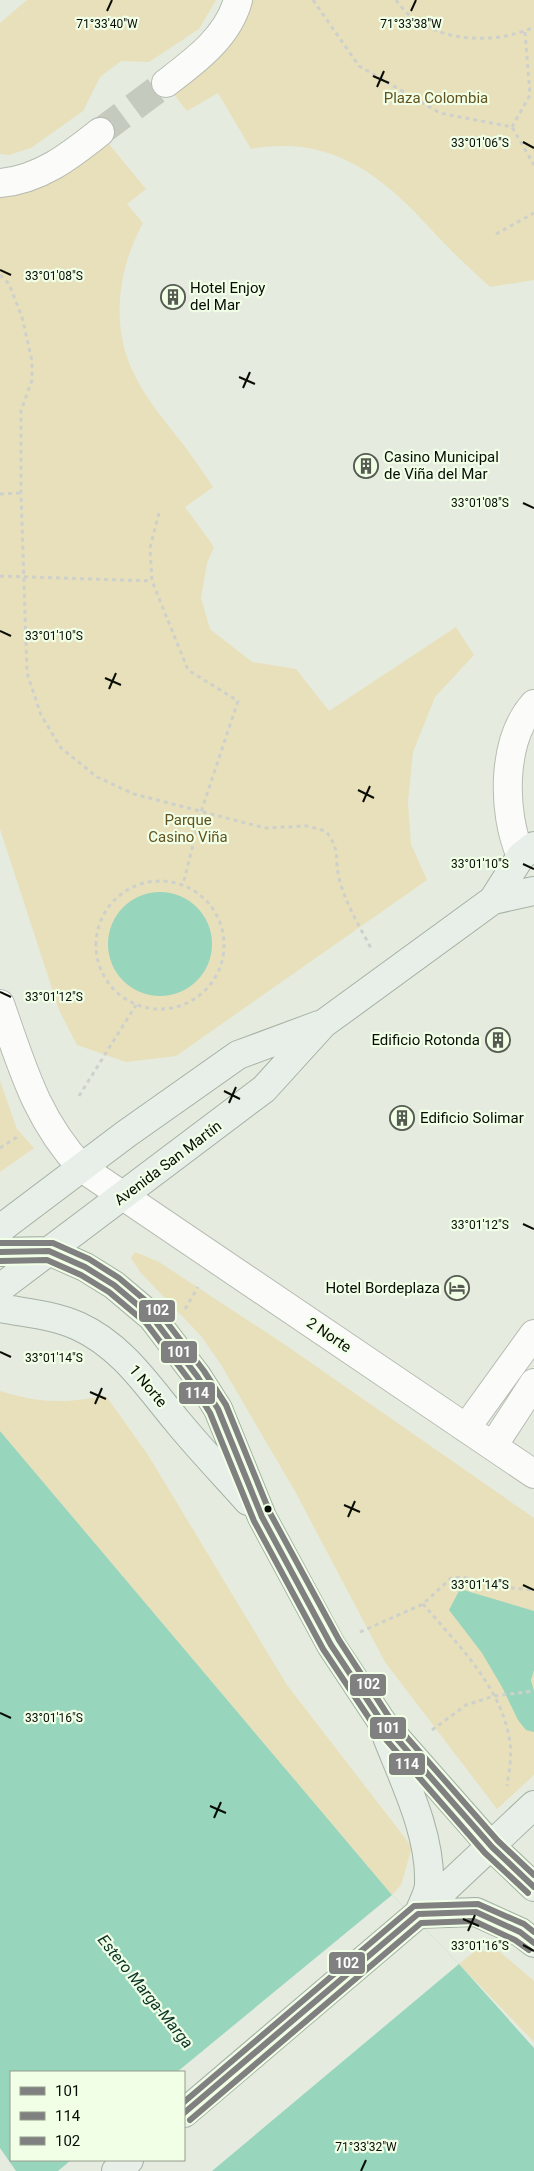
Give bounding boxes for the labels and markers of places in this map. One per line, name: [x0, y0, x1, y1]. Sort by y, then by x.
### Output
place label: Hotel Enjoy del Mar: [190, 279, 265, 314]
building icon: Hotel Enjoy del Mar: [160, 284, 186, 310]
place label: Casino Municipal de Viña del Mar: [384, 448, 499, 483]
building icon: Casino Municipal de Viña del Mar: [353, 453, 379, 479]
building icon: Edificio Rotonda: [485, 1027, 511, 1053]
place label: Edificio Rotonda: [371, 1031, 480, 1049]
building icon: Edificio Solimar: [389, 1105, 415, 1131]
place label: Edificio Solimar: [420, 1109, 524, 1127]
hotel icon: Hotel Bordeplaza: [444, 1275, 470, 1301]
place label: Hotel Bordeplaza: [325, 1279, 440, 1297]
unlabelled marker: [263, 1504, 273, 1514]

